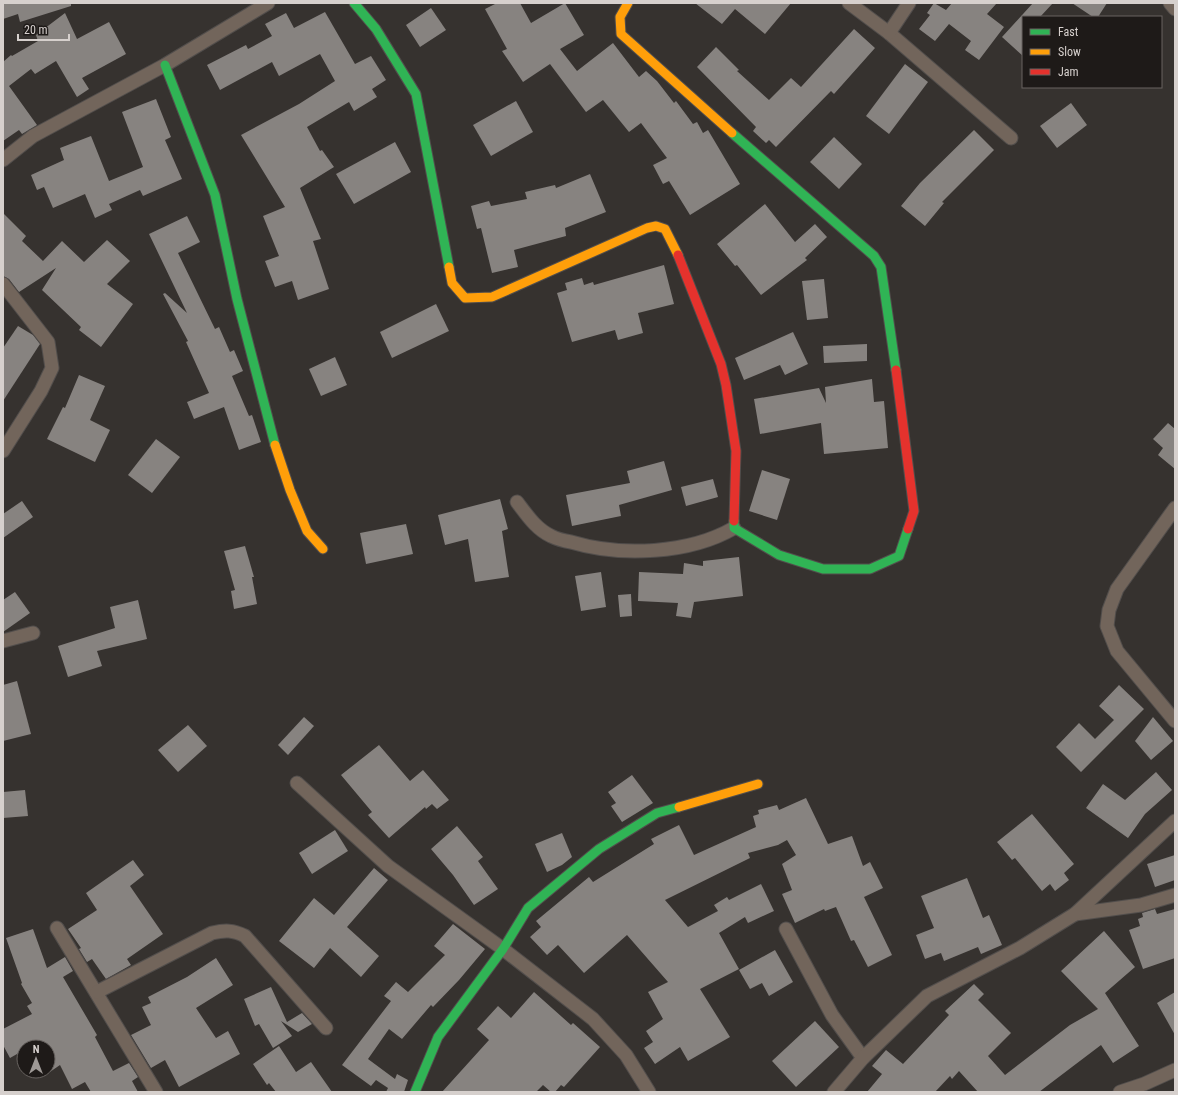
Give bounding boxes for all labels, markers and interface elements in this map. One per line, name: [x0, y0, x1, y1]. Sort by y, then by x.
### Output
scale bar: [18, 16, 69, 42]
legend: [1022, 16, 1162, 88]
text: 20 m: [24, 23, 48, 37]
text: Fast: [1058, 25, 1079, 39]
text: Slow: [1058, 45, 1081, 59]
text: Jam: [1058, 65, 1079, 79]
north arrow: [16, 1039, 56, 1079]
text: N: [33, 1043, 40, 1056]

